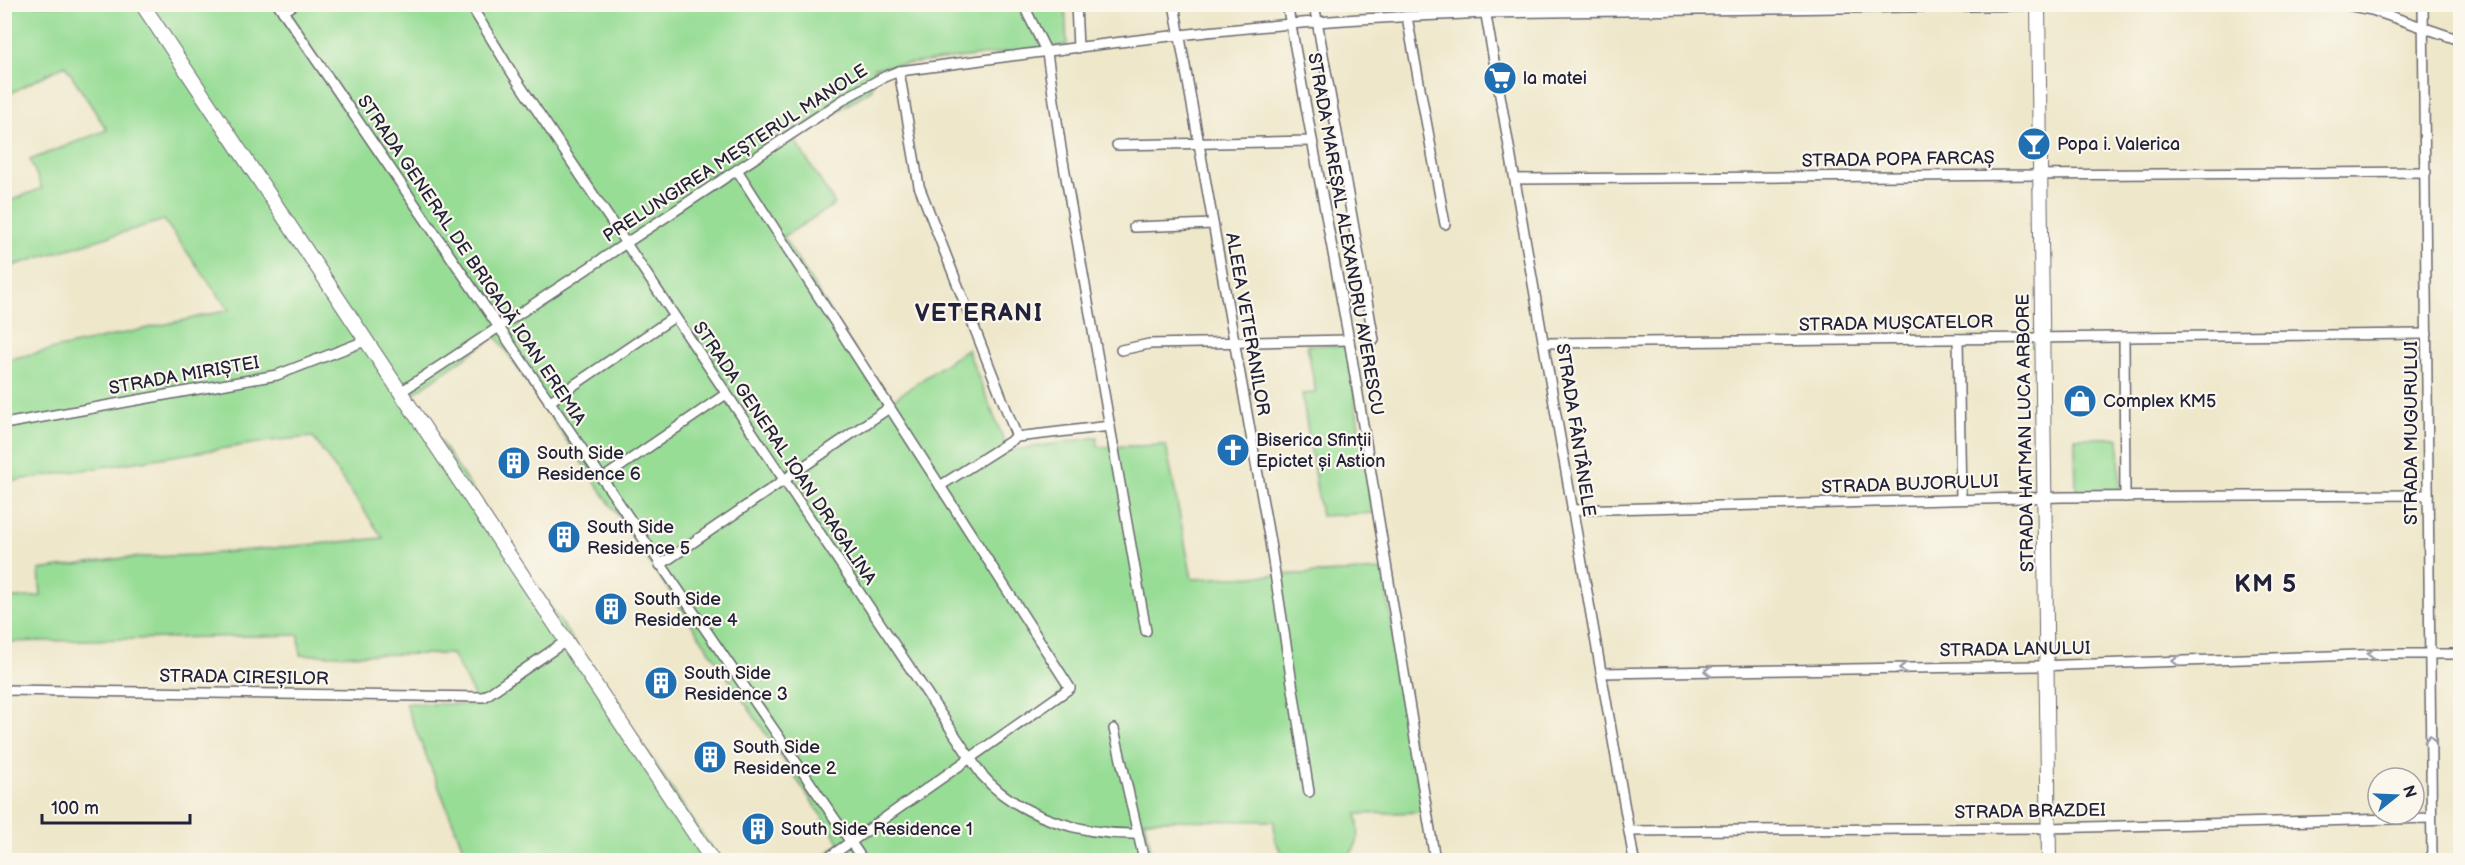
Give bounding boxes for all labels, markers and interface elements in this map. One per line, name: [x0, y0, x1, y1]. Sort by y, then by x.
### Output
street label: STRADA MAREȘAL ALEXANDRU AVERESCU: [1303, 51, 1388, 417]
street label: PRELUNGIREA MEȘTERUL MANOLE: [599, 60, 871, 247]
supermarket icon: la matei: [1482, 60, 1518, 96]
place label: la matei: [1523, 68, 1587, 89]
street label: STRADA GENERAL DE BRIGADĂ IOAN EREMIA: [353, 90, 592, 429]
bar icon: Popa i. Valerica: [2016, 126, 2052, 162]
place label: Popa i. Valerica: [2057, 134, 2180, 155]
street label: STRADA POPA FARCAȘ: [1801, 147, 1995, 172]
street label: ALEEA VETERANILOR: [1221, 231, 1274, 417]
street label: STRADA HATMAN LUCA ARBORE: [2013, 294, 2038, 572]
district label: VETERANI: [915, 299, 1043, 328]
street label: STRADA MUȘCATELOR: [1799, 311, 1993, 336]
street label: STRADA GENERAL IOAN DRAGALINA: [688, 318, 881, 589]
street label: STRADA MUGURULUI: [2401, 341, 2422, 525]
street label: STRADA FÂNTÂNELE: [1551, 342, 1602, 518]
street label: STRADA MIRIȘTEI: [107, 352, 261, 399]
shop icon: Complex KM5: [2062, 383, 2098, 419]
place label: Complex KM5: [2103, 391, 2216, 412]
place label: Biserica Sfinții Epictet și Astion: [1256, 430, 1385, 472]
church icon: Biserica Sfinții Epictet și Astion: [1215, 432, 1251, 468]
place label: South Side Residence 6: [537, 443, 641, 485]
building icon: South Side Residence 6: [496, 445, 532, 481]
street label: STRADA BUJORULUI: [1821, 471, 1999, 498]
place label: South Side Residence 5: [587, 517, 690, 559]
building icon: South Side Residence 5: [546, 519, 582, 555]
district label: KM 5: [2234, 570, 2298, 599]
place label: South Side Residence 4: [634, 589, 738, 631]
building icon: South Side Residence 4: [593, 591, 629, 627]
street label: STRADA LANULUI: [1939, 638, 2091, 661]
one-way arrow: [2367, 648, 2376, 660]
one-way arrow: [2172, 654, 2181, 667]
one-way arrow: [1899, 662, 1908, 674]
place label: South Side Residence 3: [684, 663, 788, 705]
building icon: South Side Residence 3: [643, 665, 679, 701]
one-way arrow: [1704, 665, 1713, 677]
street label: STRADA CIREȘILOR: [159, 666, 329, 689]
one-way arrow: [2424, 735, 2436, 744]
place label: South Side Residence 2: [733, 737, 837, 779]
building icon: South Side Residence 2: [692, 739, 728, 775]
north arrow: [2366, 766, 2426, 826]
text: N: [2398, 783, 2420, 800]
scale bar: [42, 787, 190, 825]
text: 100 m: [51, 798, 99, 819]
street label: STRADA BRAZDEI: [1954, 800, 2106, 823]
building icon: South Side Residence 1: [740, 811, 776, 847]
place label: South Side Residence 1: [781, 819, 973, 840]

